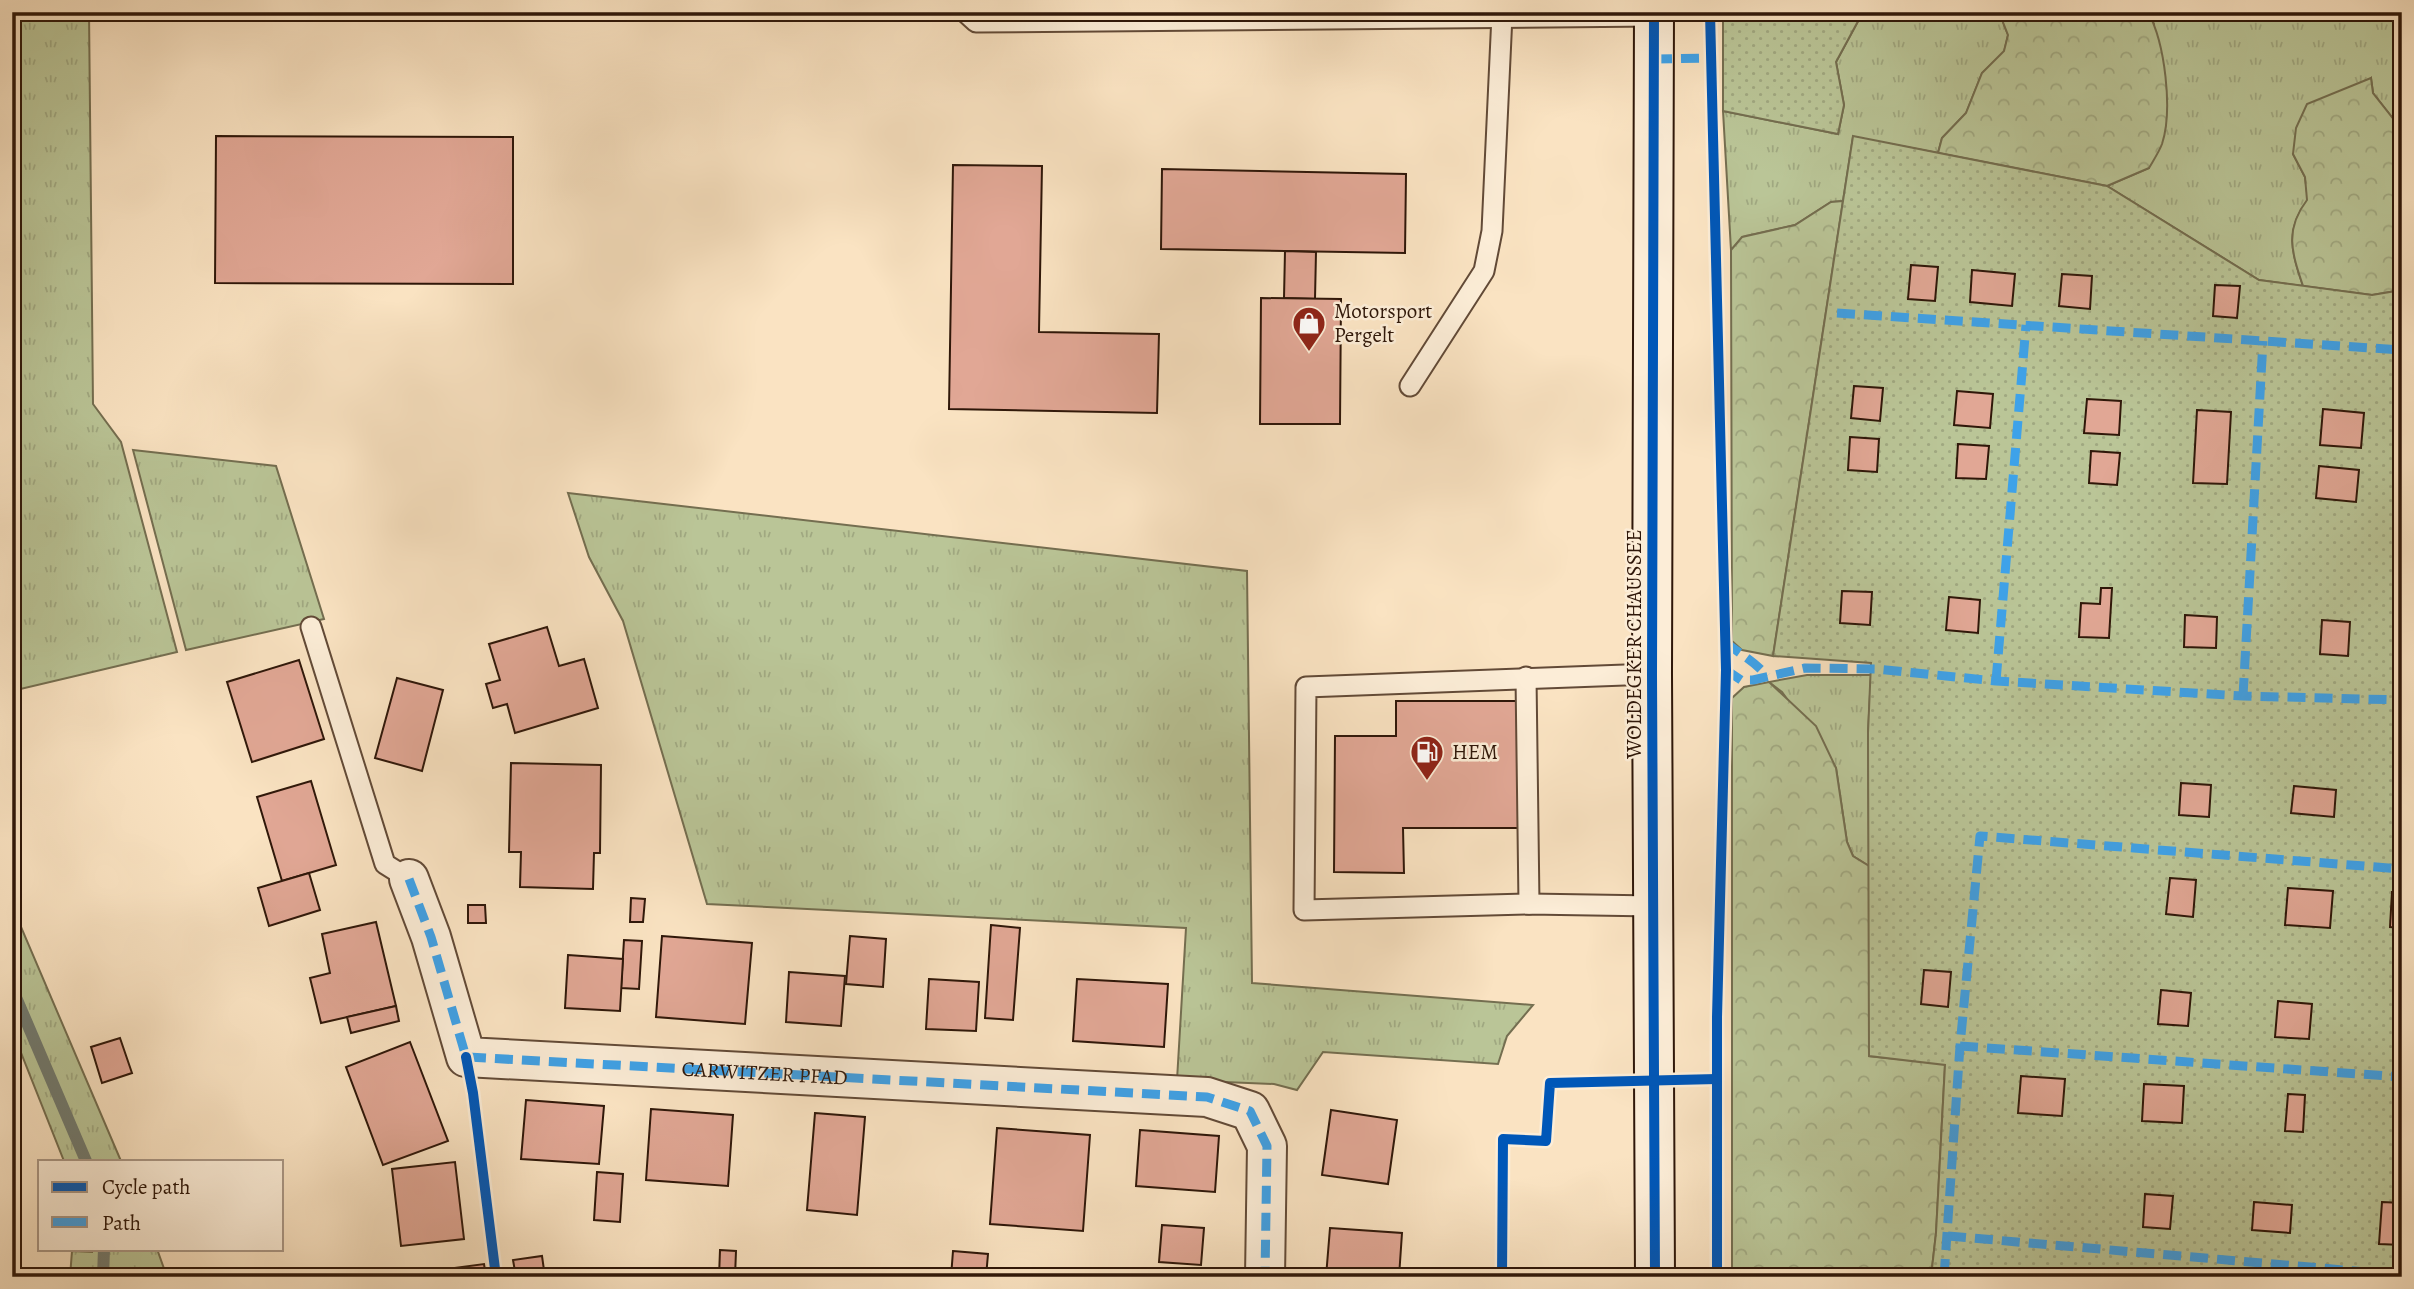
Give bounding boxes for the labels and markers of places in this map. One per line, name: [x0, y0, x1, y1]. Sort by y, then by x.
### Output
place label: Motorsport Pergelt: [1334, 297, 1432, 349]
shop icon: Motorsport Pergelt: [1290, 304, 1328, 353]
fuel station icon: HEM: [1408, 733, 1446, 782]
place label: HEM: [1452, 738, 1498, 766]

